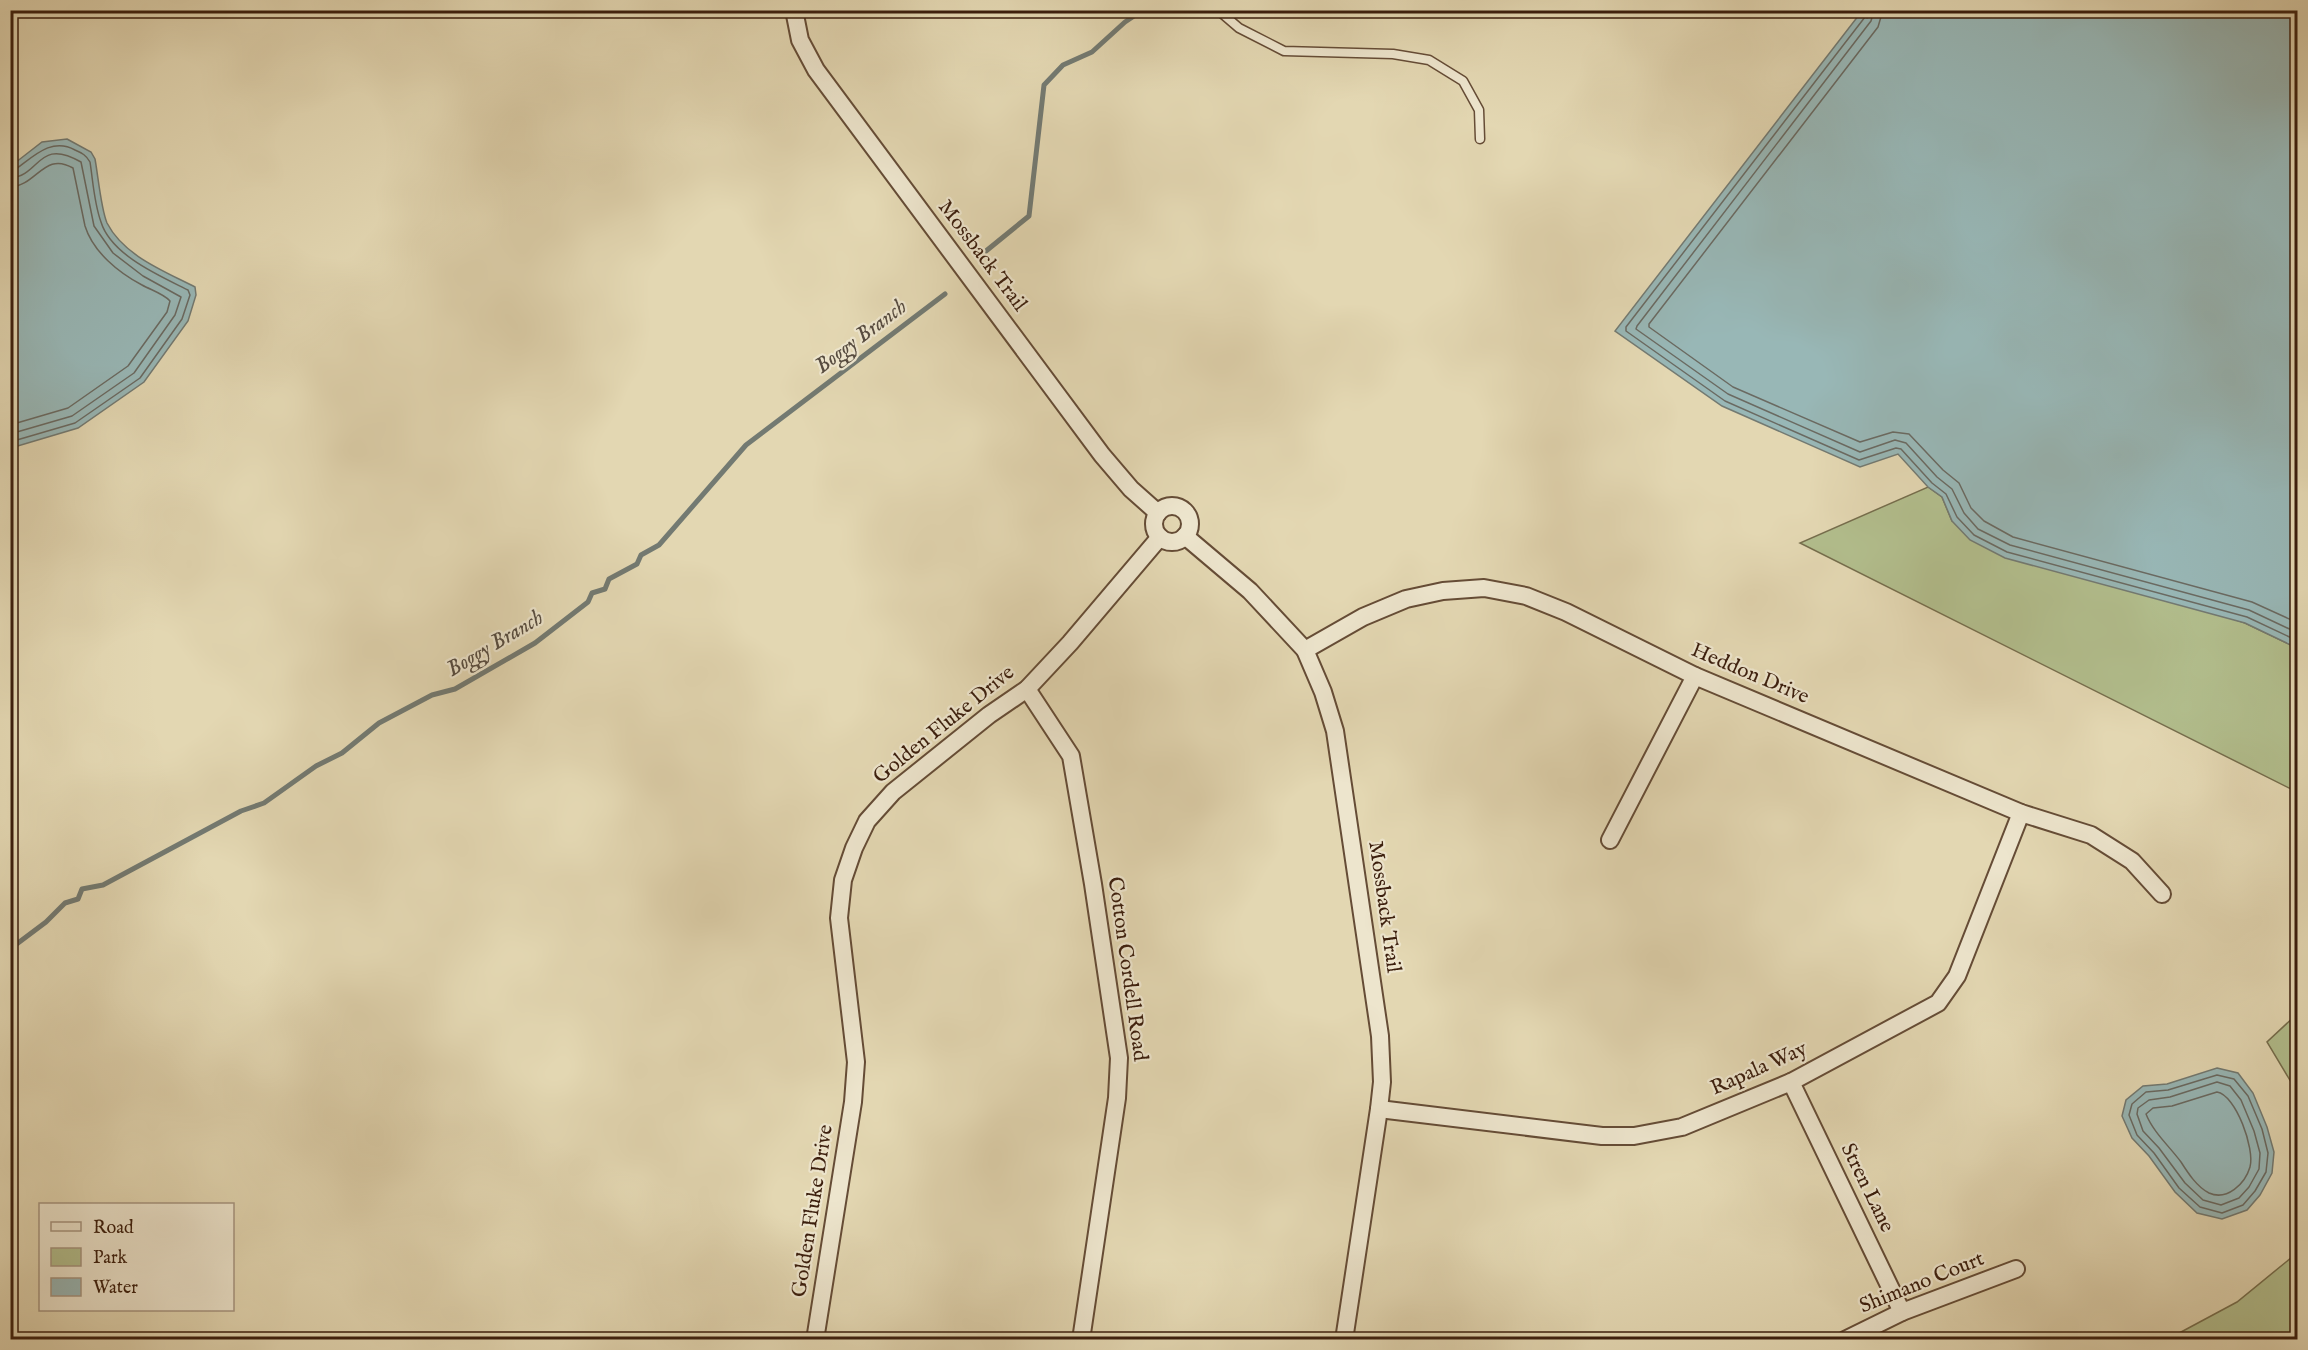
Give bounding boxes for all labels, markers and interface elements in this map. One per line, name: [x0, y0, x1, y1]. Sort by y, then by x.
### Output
street label: Mossback Trail: [931, 195, 1033, 317]
water label: Boggy Branch: [809, 293, 913, 381]
water label: Boggy Branch: [441, 604, 549, 684]
street label: Heddon Drive: [1687, 637, 1813, 711]
street label: Golden Fluke Drive: [868, 659, 1021, 790]
street label: Mossback Trail: [1361, 839, 1407, 975]
street label: Cotton Cordell Road: [1101, 875, 1153, 1064]
street label: Rapala Way: [1707, 1036, 1812, 1102]
street label: Golden Fluke Drive: [786, 1122, 840, 1299]
street label: Stren Lane: [1834, 1139, 1900, 1237]
legend: [39, 1203, 234, 1311]
text: Road: [93, 1217, 134, 1240]
street label: Shimano Court: [1856, 1246, 1988, 1320]
text: Park: [93, 1247, 128, 1270]
text: Water: [93, 1277, 138, 1300]

